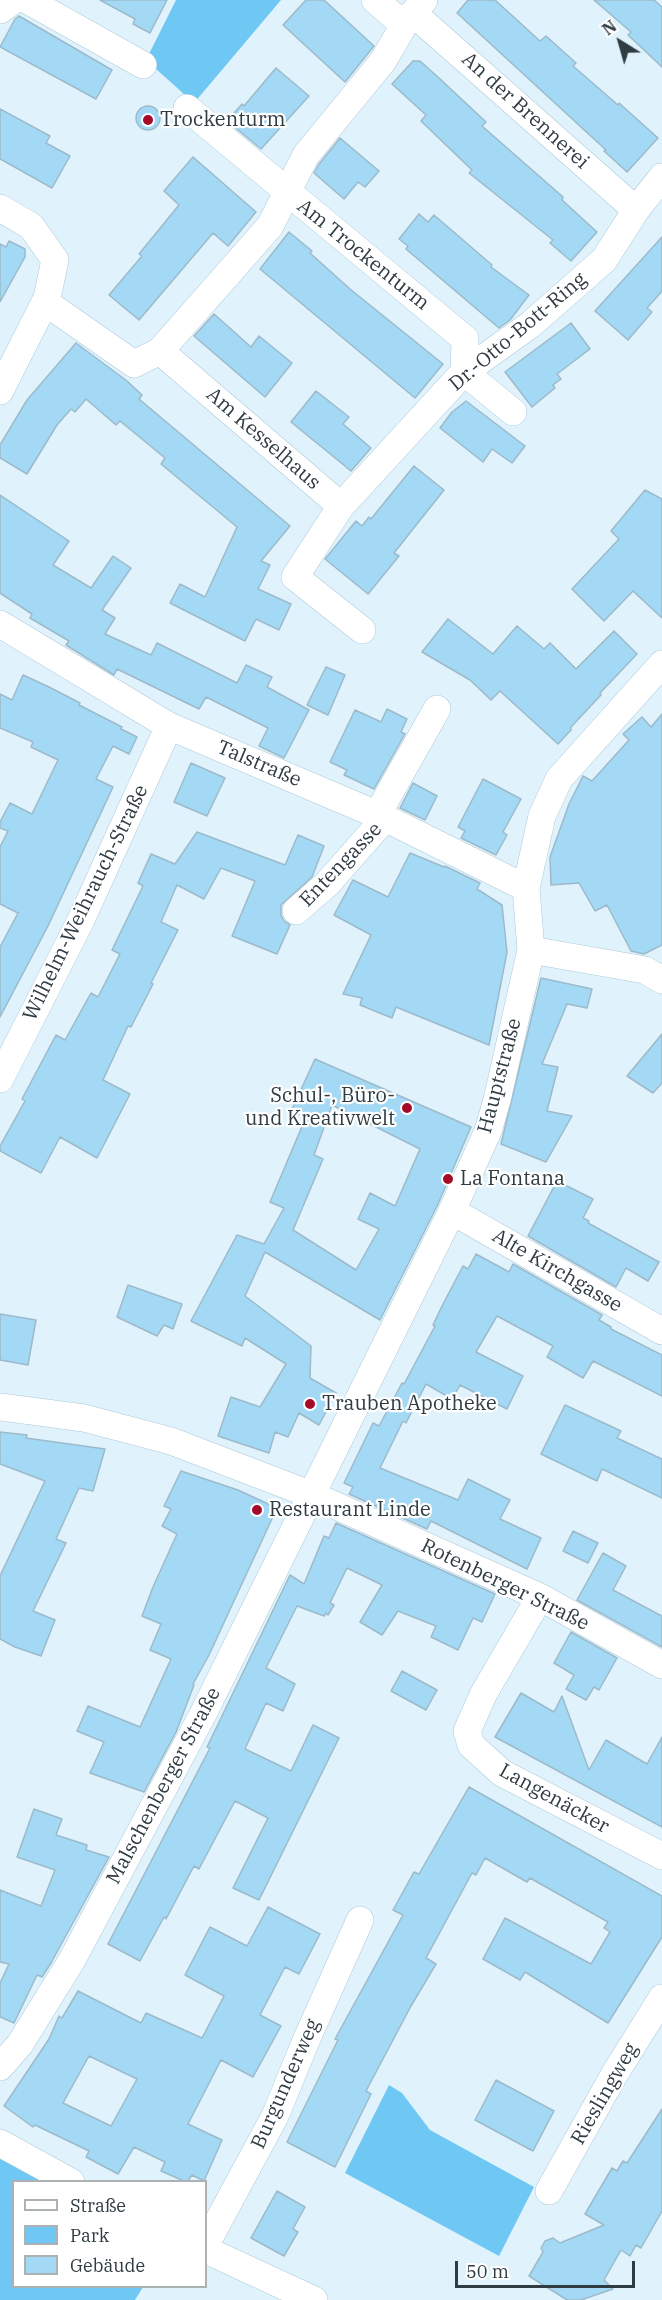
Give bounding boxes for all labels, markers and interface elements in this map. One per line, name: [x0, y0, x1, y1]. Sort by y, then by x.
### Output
north arrow: [590, 12, 650, 72]
text: N: [598, 16, 620, 39]
street label: An der Brennerei: [457, 48, 593, 174]
place label: Trockenturm: [160, 108, 286, 132]
marker: Trockenturm: [141, 113, 155, 127]
street label: Am Trockenturm: [292, 194, 434, 316]
street label: Dr.-Otto-Bott-Ring: [444, 268, 592, 396]
street label: Am Kesselhaus: [201, 383, 325, 495]
street label: Talstraße: [213, 736, 305, 792]
street label: Wilhelm-Weihrauch-Straße: [18, 781, 154, 1025]
street label: Entengasse: [295, 818, 387, 912]
street label: Hauptstraße: [473, 1016, 527, 1136]
place label: Schul-, Büro- und Kreativwelt: [245, 1084, 395, 1131]
marker: Schul-, Büro- und Kreativwelt: [400, 1101, 414, 1115]
place label: La Fontana: [460, 1167, 565, 1191]
marker: La Fontana: [441, 1172, 455, 1186]
street label: Alte Kirchgasse: [488, 1224, 626, 1318]
place label: Trauben Apotheke: [322, 1392, 497, 1416]
marker: Trauben Apotheke: [303, 1397, 317, 1411]
place label: Restaurant Linde: [269, 1498, 431, 1522]
marker: Restaurant Linde: [250, 1503, 264, 1517]
street label: Rotenberger Straße: [417, 1534, 593, 1636]
street label: Malschenberger Straße: [102, 1684, 226, 1888]
street label: Langenäcker: [495, 1759, 613, 1839]
street label: Burgunderweg: [247, 2015, 325, 2153]
street label: Rieslingweg: [566, 2039, 644, 2149]
legend: [12, 2180, 207, 2288]
text: Straße: [70, 2194, 126, 2217]
text: Park: [70, 2224, 109, 2247]
scale bar: [458, 2249, 638, 2287]
text: Gebäude: [70, 2254, 145, 2277]
text: 50 m: [466, 2260, 509, 2283]

